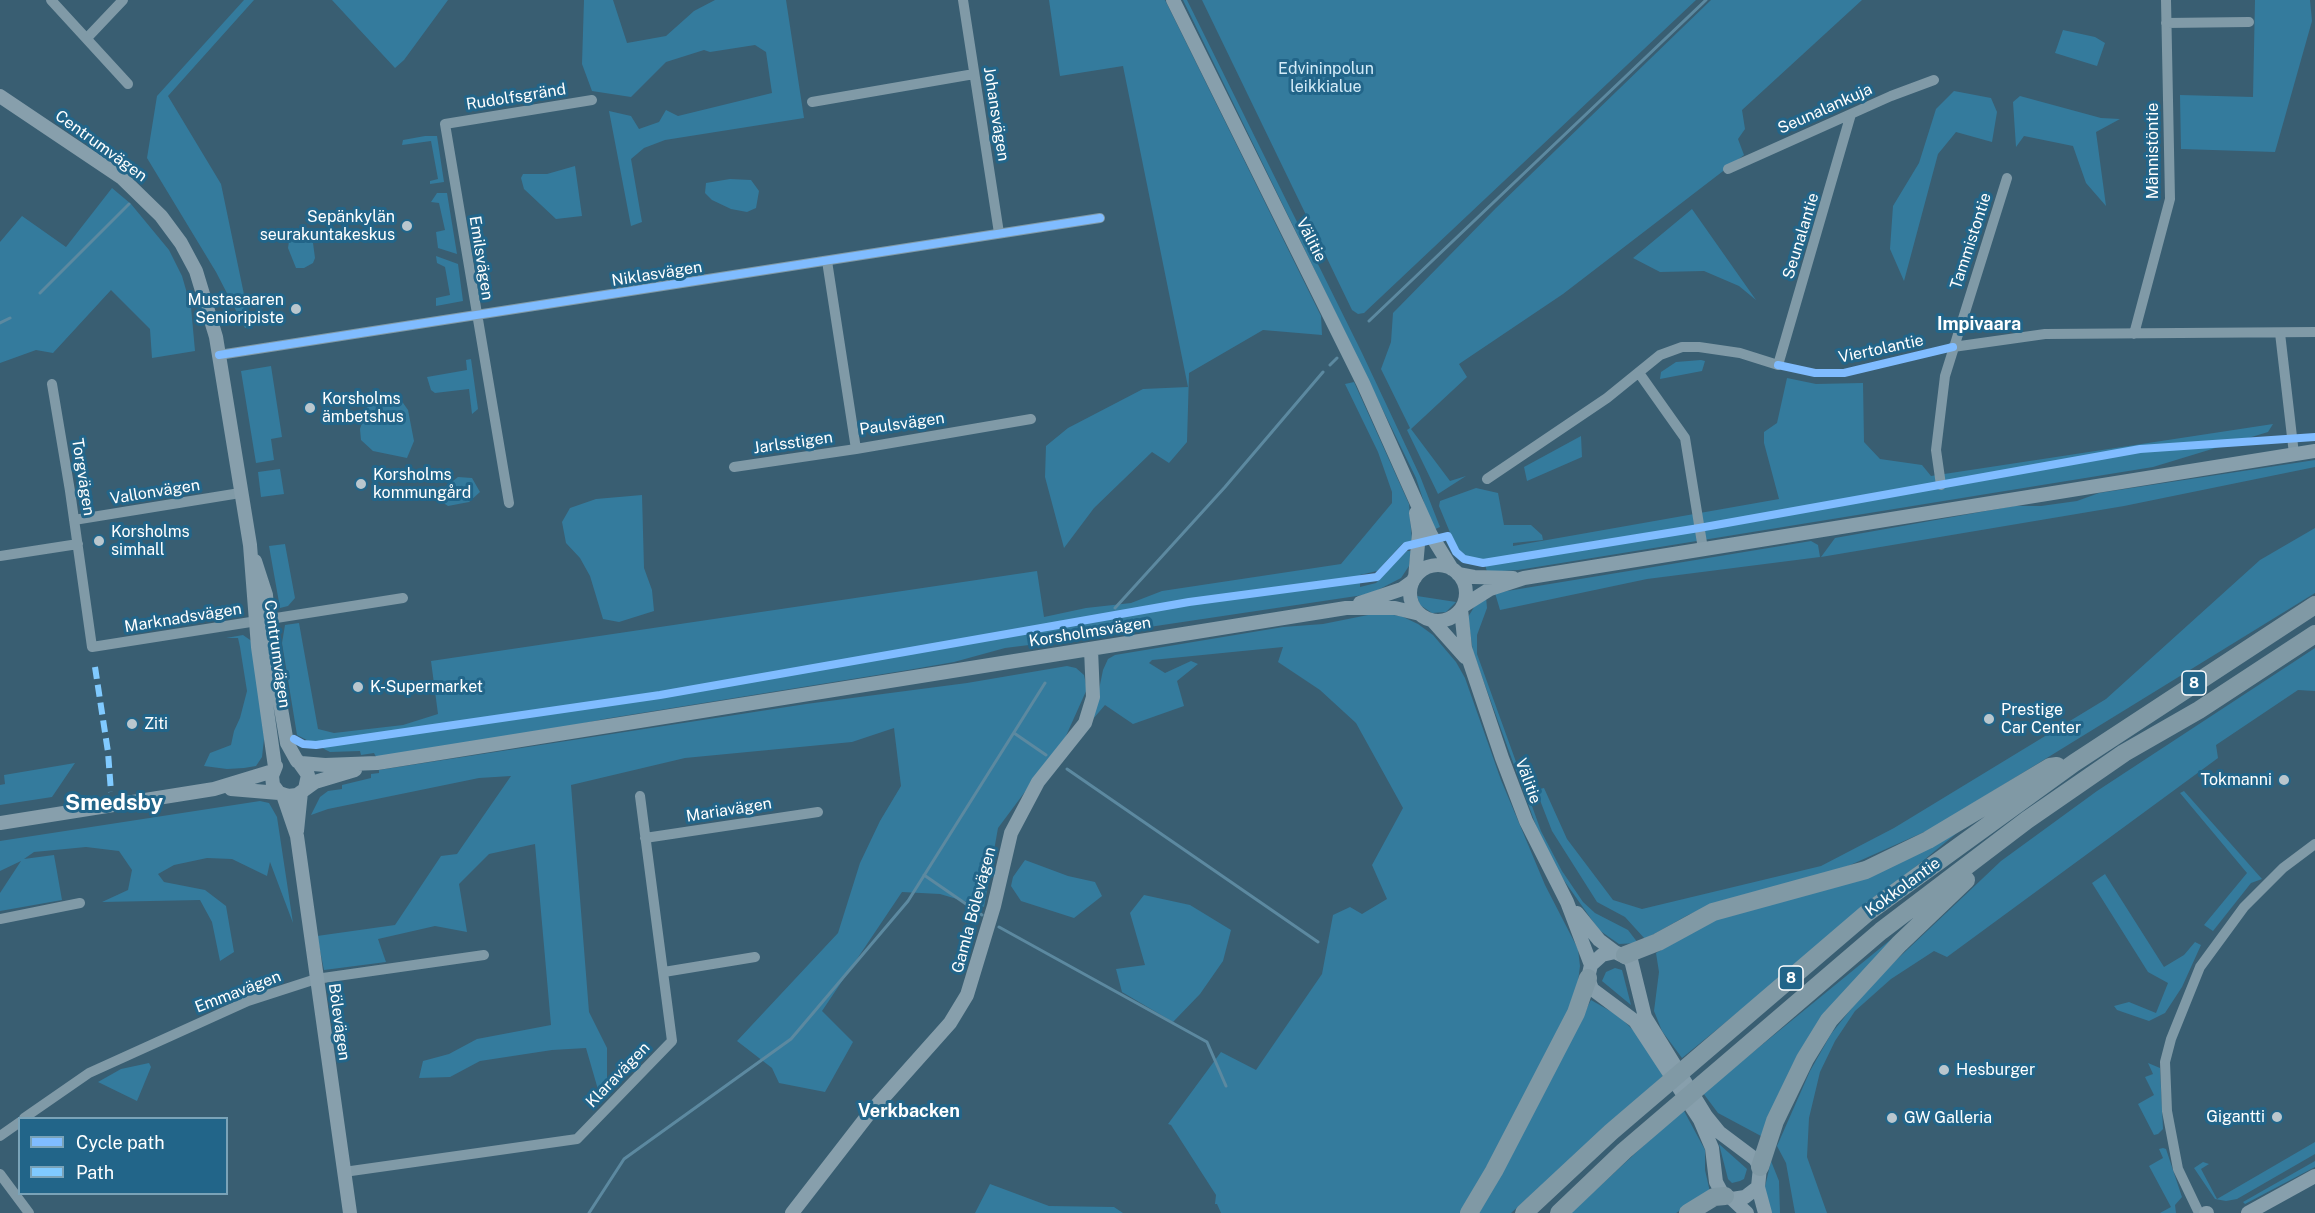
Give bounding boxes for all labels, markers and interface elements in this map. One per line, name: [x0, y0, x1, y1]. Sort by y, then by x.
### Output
park label: Edvininpolun leikkialue: [1278, 59, 1374, 97]
street label: Johansvägen: [979, 65, 1013, 163]
street label: Rudolfsgränd: [465, 80, 567, 114]
street label: Seunalankuja: [1775, 80, 1875, 138]
street label: Männistöntie: [2143, 103, 2163, 199]
street label: Centrumvägen: [51, 106, 151, 186]
street label: Tammistontie: [1946, 190, 1996, 292]
street label: Seunalantie: [1779, 191, 1823, 281]
place label: Sepänkylän seurakuntakeskus: [260, 207, 395, 245]
street label: Emilsvägen: [465, 215, 497, 301]
street label: Välitie: [1292, 215, 1330, 265]
marker: Sepänkylän seurakuntakeskus: [400, 219, 414, 233]
street label: Niklasvägen: [610, 257, 704, 291]
place label: Mustasaaren Senioripiste: [187, 290, 284, 328]
marker: Mustasaaren Senioripiste: [289, 302, 303, 316]
district label: Impivaara: [1937, 313, 2021, 335]
street label: Viertolantie: [1837, 331, 1925, 367]
place label: Korsholms ämbetshus: [322, 389, 404, 427]
marker: Korsholms ämbetshus: [303, 401, 317, 415]
street label: Paulsvägen: [858, 409, 946, 439]
street label: Jarlsstigen: [752, 428, 834, 458]
street label: Torgvägen: [67, 437, 99, 517]
place label: Korsholms kommungård: [373, 465, 471, 503]
street label: Vallonvägen: [109, 475, 201, 509]
marker: Korsholms kommungård: [354, 477, 368, 491]
place label: Korsholms simhall: [111, 522, 190, 560]
marker: Korsholms simhall: [92, 534, 106, 548]
street label: Marknadsvägen: [123, 599, 243, 637]
street label: Centrumvägen: [260, 599, 294, 709]
street label: Korsholmsvägen: [1028, 613, 1152, 651]
road number: 8: [2182, 671, 2206, 695]
place label: K-Supermarket: [370, 677, 483, 697]
marker: K-Supermarket: [351, 680, 365, 694]
place label: Prestige Car Center: [2001, 700, 2081, 738]
marker: Prestige Car Center: [1982, 712, 1996, 726]
place label: Ziti: [144, 714, 168, 734]
marker: Ziti: [125, 717, 139, 731]
street label: Välitie: [1511, 756, 1545, 806]
place label: Tokmanni: [2200, 770, 2272, 790]
marker: Tokmanni: [2277, 773, 2291, 787]
district label: Smedsby: [65, 790, 163, 816]
street label: Mariavägen: [685, 794, 773, 826]
street label: Gamla Bölevägen: [948, 845, 1000, 975]
street label: Kokkolantie: [1862, 853, 1944, 921]
road number: 8: [1779, 966, 1803, 990]
street label: Emmavägen: [192, 967, 284, 1017]
street label: Bölevägen: [324, 982, 354, 1062]
street label: Klaravägen: [582, 1038, 654, 1112]
place label: Hesburger: [1956, 1060, 2035, 1080]
marker: Hesburger: [1937, 1063, 1951, 1077]
district label: Verkbacken: [858, 1100, 960, 1122]
place label: Gigantti: [2206, 1107, 2265, 1127]
place label: GW Galleria: [1904, 1108, 1992, 1128]
marker: Gigantti: [2270, 1110, 2284, 1124]
marker: GW Galleria: [1885, 1111, 1899, 1125]
legend: [18, 1117, 228, 1195]
text: Cycle path: [76, 1132, 165, 1153]
text: Path: [76, 1162, 114, 1183]

